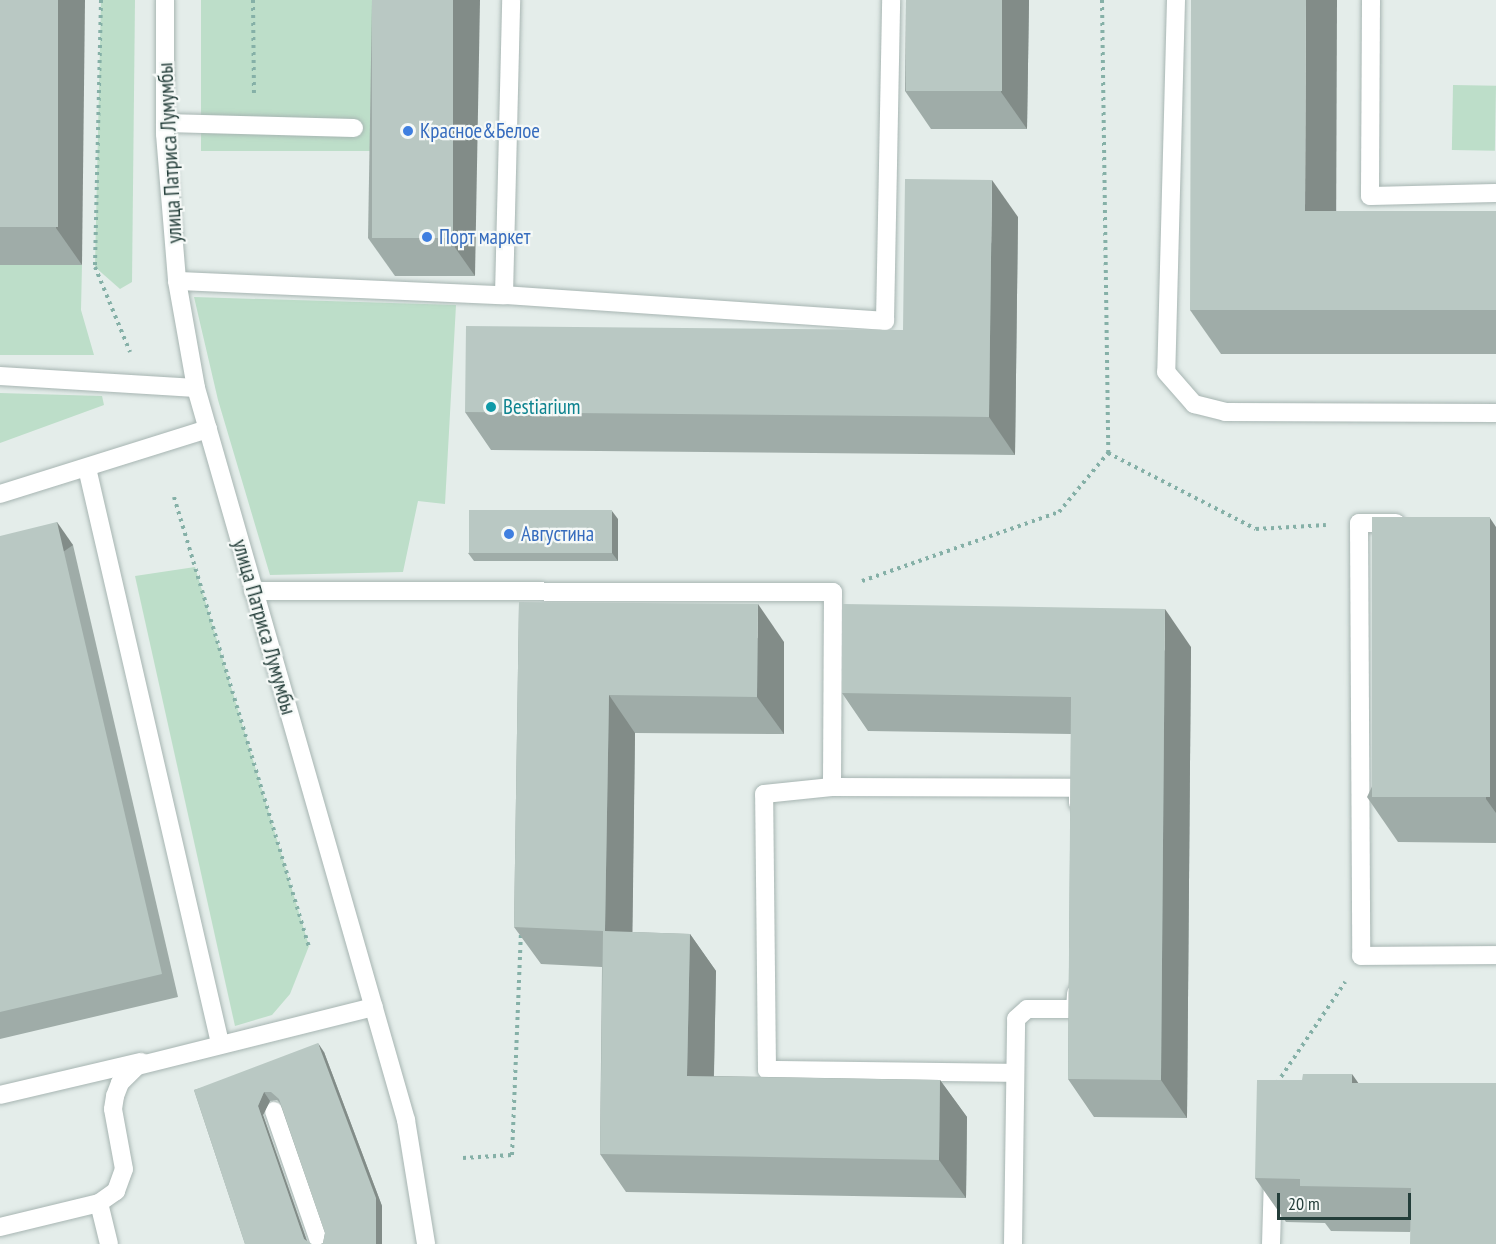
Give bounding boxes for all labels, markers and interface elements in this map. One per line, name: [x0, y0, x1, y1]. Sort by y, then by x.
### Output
street label: улица Патриса Лумумбы: [153, 62, 187, 244]
place label: Красное&Белое: [420, 118, 540, 144]
marker: Красное&Белое: [401, 124, 415, 138]
place label: Порт маркет: [439, 224, 531, 250]
marker: Порт маркет: [420, 230, 434, 244]
place label: Bestiarium: [503, 394, 580, 420]
marker: Bestiarium: [484, 400, 498, 414]
place label: Августина: [521, 521, 594, 547]
marker: Августина: [502, 527, 516, 541]
street label: улица Патриса Лумумбы: [227, 537, 301, 717]
scale bar: [1280, 1181, 1414, 1219]
text: 20 m: [1288, 1192, 1320, 1215]

